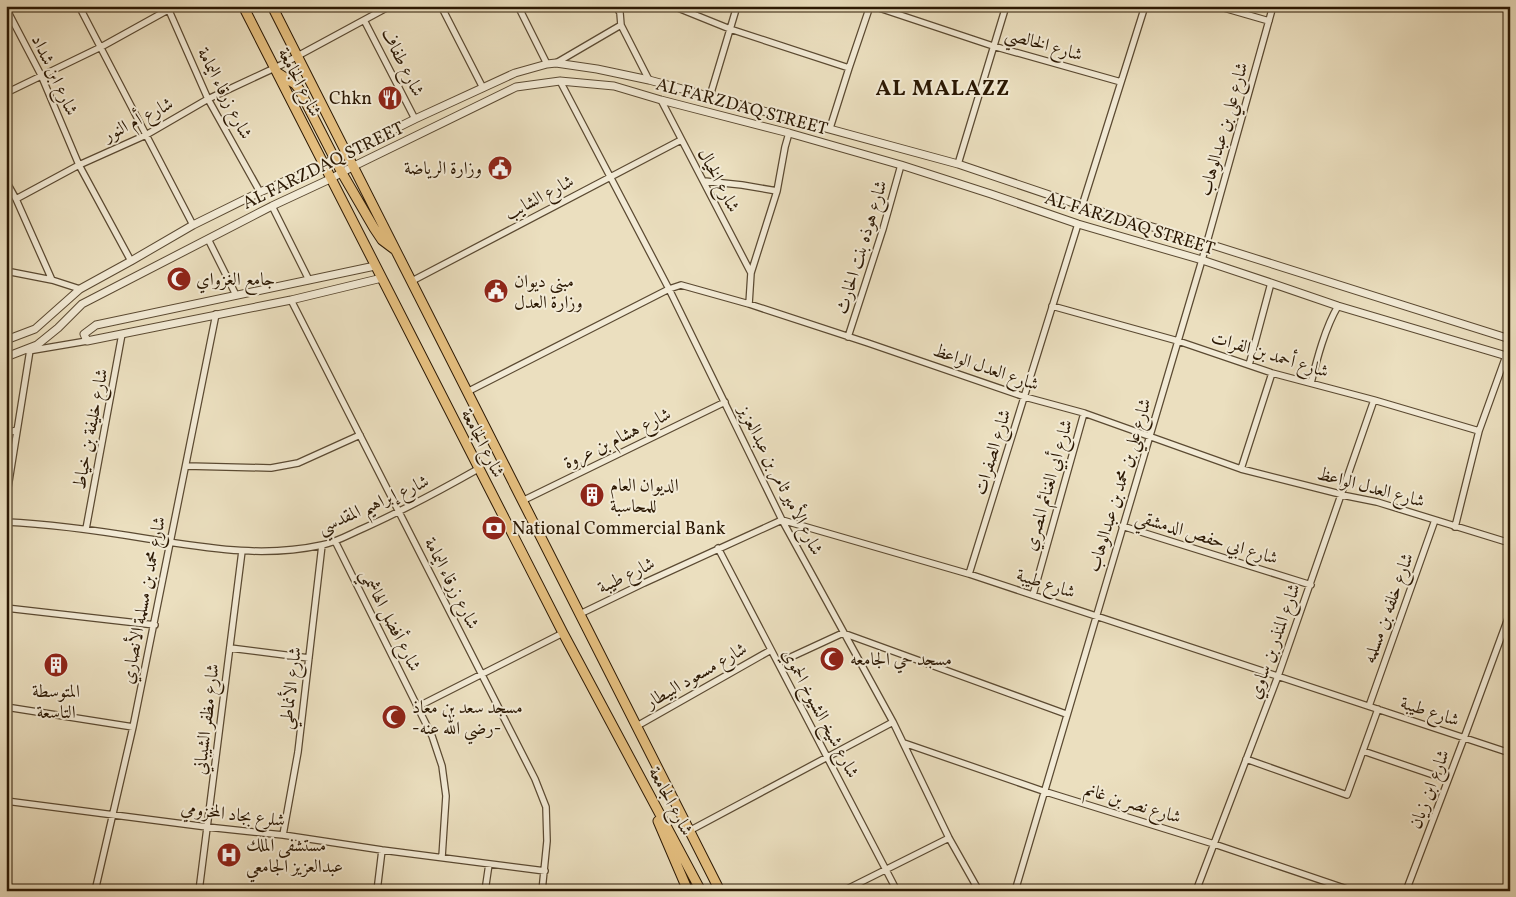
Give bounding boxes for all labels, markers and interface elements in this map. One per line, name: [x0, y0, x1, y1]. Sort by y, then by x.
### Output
street label: شارع الخالصي: [1001, 22, 1085, 71]
street label: شارع طفاف: [373, 24, 430, 102]
street label: شارع ابن شداد: [23, 31, 83, 121]
street label: شارع زرقاء اليمامة: [189, 43, 258, 144]
street label: شارع الجامعة: [270, 44, 327, 122]
street label: شارع علي بن عبدالوهاب: [1193, 60, 1258, 200]
street label: AL FARZDAQ STREET: [653, 72, 831, 143]
district label: AL MALAZZ: [876, 74, 1010, 105]
restaurant icon: Chkn: [377, 85, 403, 111]
place label: Chkn: [329, 87, 372, 112]
street label: شارع أم النور: [97, 90, 179, 151]
street label: AL FARZDAQ STREET: [239, 116, 409, 216]
street label: شارع الخيال: [689, 144, 745, 218]
public building icon: وزارة الرياضة: [487, 155, 513, 181]
place label: وزارة الرياضة: [404, 157, 482, 182]
street label: شارع الشايب: [501, 170, 579, 228]
street label: شارع هوذه بنت الحارث: [830, 177, 896, 318]
street label: AL FARZDAQ STREET: [1041, 187, 1218, 262]
mosque icon: جامع الغزواي: [166, 266, 192, 292]
place label: جامع الغزواي: [196, 268, 275, 295]
place label: مبنى ديوان وزارة العدل: [514, 270, 583, 316]
public building icon: مبنى ديوان وزارة العدل: [483, 278, 509, 304]
street label: شارع أحمد بن الفرات: [1207, 324, 1332, 386]
street label: شارع العدل الواعظ: [929, 339, 1042, 399]
street label: شارع خليفة بن خياط: [68, 367, 116, 492]
street label: شارع علي بن محمد بن عبدالوهاب: [1082, 396, 1162, 576]
street label: شارع الأمير ثامر بن عبدالعزيز: [729, 399, 830, 560]
street label: شارع هشام بن عروة: [560, 402, 677, 478]
street label: شارع الجامعة: [453, 405, 510, 483]
street label: شارع الصفرات: [969, 406, 1019, 499]
street label: شارع أبي الغنائم المصري: [1017, 416, 1082, 555]
street label: شارع العدل الواعظ: [1314, 462, 1427, 516]
street label: شارع إبراهيم المقدسي: [314, 470, 435, 545]
place label: الديوان العام للمحاسبة: [610, 474, 679, 520]
building icon: الديوان العام للمحاسبة: [579, 482, 605, 508]
street label: شارع ابي حفص الدمشقي: [1131, 505, 1281, 576]
street label: شارع محمد بن مسلمة الأنصاري: [114, 514, 174, 686]
bank icon: National Commercial Bank: [481, 515, 507, 541]
place label: National Commercial Bank: [512, 517, 726, 542]
street label: شارع زرقاء اليمامة: [416, 533, 485, 634]
street label: شارع خلفه بن مسلمه: [1358, 550, 1422, 668]
street label: شارع طيبة: [594, 552, 660, 602]
street label: شارع طيبة: [1013, 563, 1078, 607]
street label: شارع أفضل الهاشمي: [350, 564, 428, 678]
street label: شارع المنذر بن ساوي: [1243, 580, 1309, 703]
street label: شارع مسعود البيطار: [640, 637, 753, 717]
street label: شارع شيخ الشيوخ الحموي: [773, 644, 864, 784]
street label: شارع الأنماطي: [272, 645, 312, 731]
mosque icon: مسجد حي الجامعه: [819, 646, 845, 672]
place label: مسجد حي الجامعه: [850, 648, 952, 674]
building icon: المتوسطة التاسعة: [43, 652, 69, 678]
street label: شارع مظفر الشيباني: [188, 662, 228, 776]
place label: المتوسطة التاسعة: [32, 680, 80, 726]
street label: شارع طيبة: [1397, 691, 1462, 735]
place label: مسجد سعد بن معاذ -رضي الله عنه-: [412, 696, 523, 745]
mosque icon: مسجد سعد بن معاذ -رضي الله عنه-: [381, 704, 407, 730]
street label: شارع ابن زيان: [1404, 746, 1458, 833]
street label: شارع الجامعة: [640, 763, 698, 841]
street label: شارع نصر بن غانم: [1081, 778, 1184, 833]
street label: شلرع بجاد المخزومي: [179, 797, 286, 835]
place label: مستشفى الملك عبدالعزيز الجامعي: [246, 834, 343, 883]
hospital icon: مستشفى الملك عبدالعزيز الجامعي: [216, 842, 242, 868]

